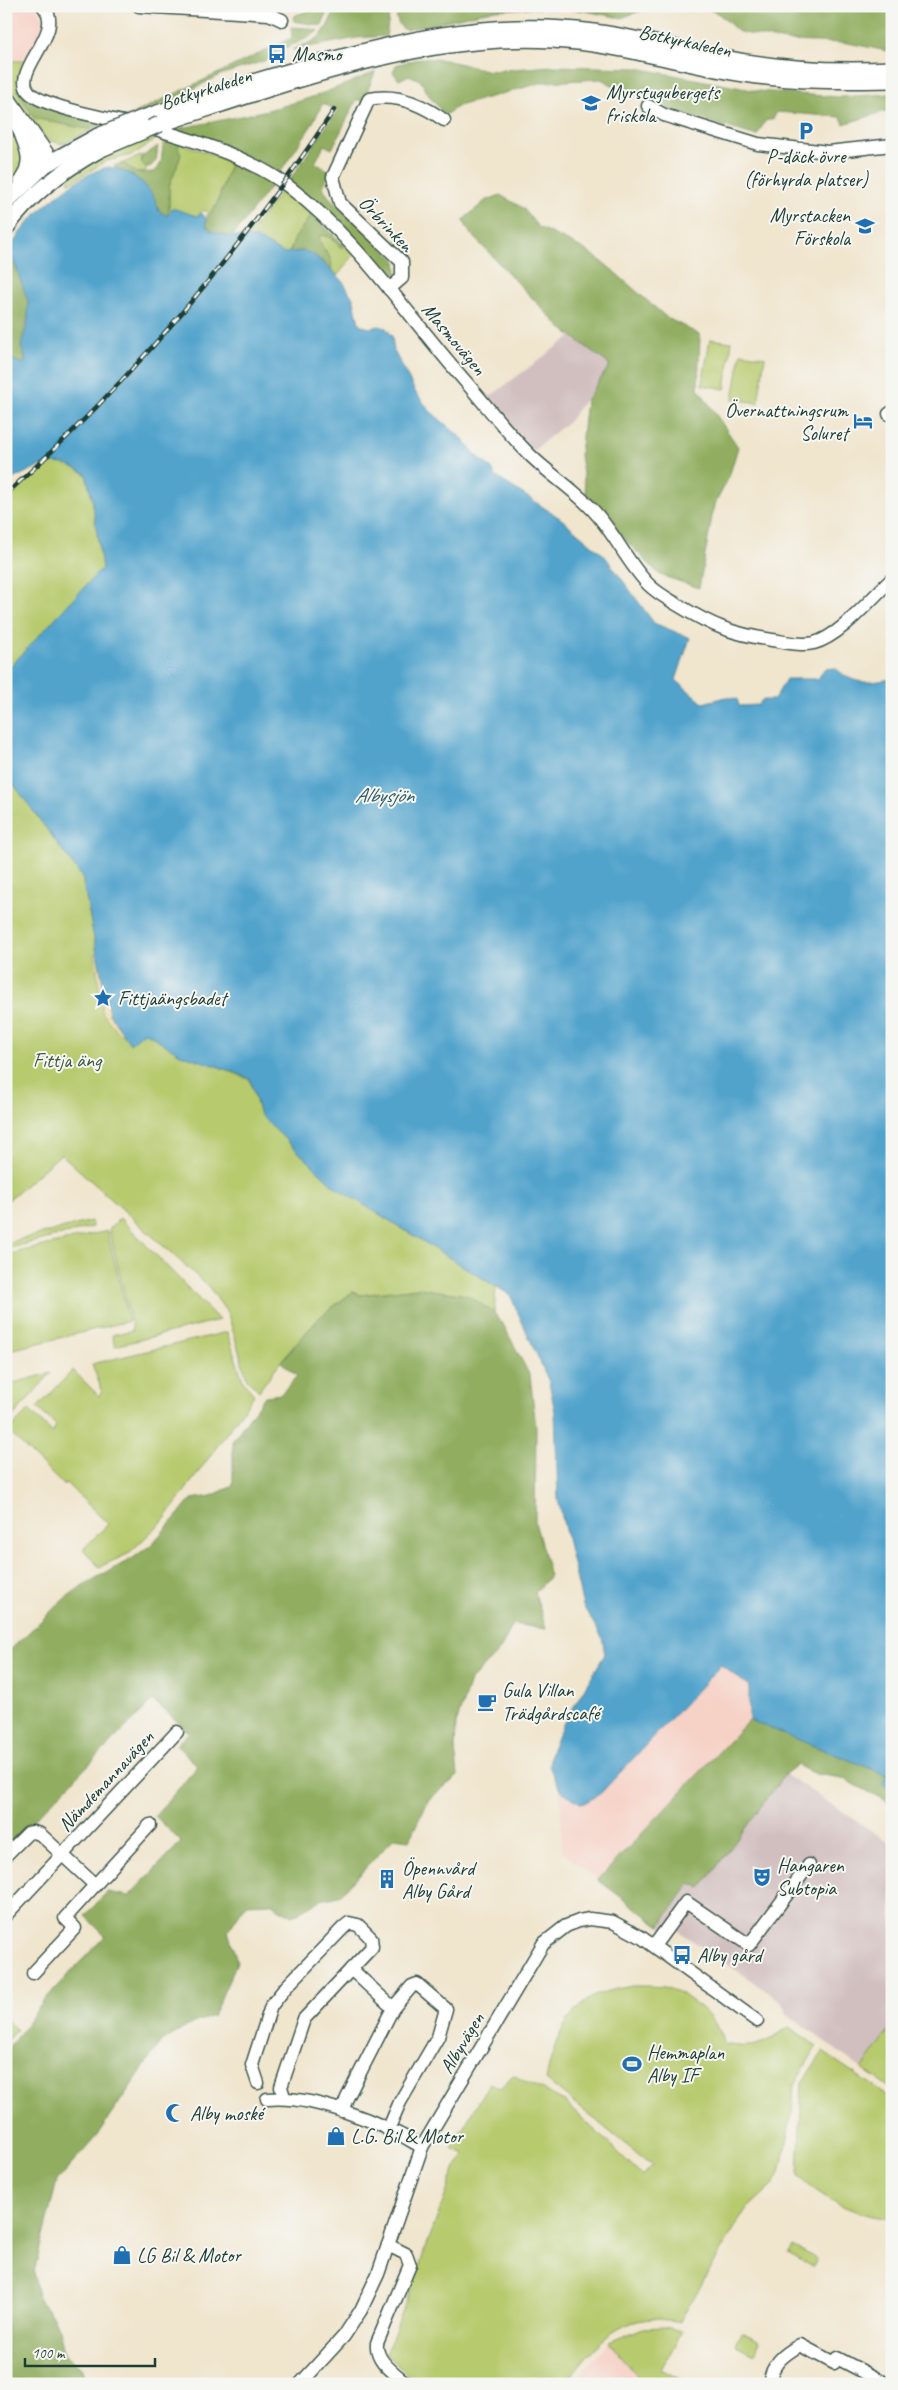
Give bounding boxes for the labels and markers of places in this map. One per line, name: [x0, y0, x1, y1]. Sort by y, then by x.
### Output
place label: Masmo: [292, 42, 343, 67]
bus stop icon: Masmo: [266, 43, 288, 65]
place label: Myrstugubergets friskola: [606, 80, 721, 128]
school or university icon: Myrstugubergets friskola: [580, 92, 602, 114]
parking icon: P-däck övre (förhyrda platser): [795, 120, 817, 142]
place label: P-däck övre (förhyrda platser): [744, 144, 869, 192]
place label: Myrstacken Förskola: [770, 203, 852, 251]
school or university icon: Myrstacken Förskola: [854, 215, 876, 237]
place label: Övernattningsrum Soluret: [725, 398, 851, 446]
hotel icon: Övernattningsrum Soluret: [852, 410, 874, 432]
place label: Fittjaängsbadet: [118, 986, 230, 1011]
place icon: Fittjaängsbadet: [92, 987, 114, 1009]
place label: Gula Villan Trädgårdscafé: [502, 1678, 603, 1726]
cafe icon: Gula Villan Trädgårdscafé: [476, 1691, 498, 1713]
place label: Hangaren Subtopia: [777, 1853, 845, 1901]
place label: Öpennvård Alby Gård: [402, 1856, 478, 1904]
theatre icon: Hangaren Subtopia: [751, 1866, 773, 1888]
building icon: Öpennvård Alby Gård: [376, 1868, 398, 1890]
place label: Alby gård: [697, 1943, 765, 1968]
bus stop icon: Alby gård: [671, 1944, 693, 1966]
place label: Hemmaplan Alby IF: [647, 2040, 725, 2088]
sports icon: Hemmaplan Alby IF: [621, 2053, 643, 2075]
place label: Alby moské: [190, 2101, 267, 2126]
mosque icon: Alby moské: [164, 2102, 186, 2124]
place label: L.G. Bil & Motor: [351, 2124, 465, 2149]
shop icon: L.G. Bil & Motor: [325, 2125, 347, 2147]
place label: LG Bil & Motor: [137, 2243, 242, 2268]
shop icon: LG Bil & Motor: [111, 2244, 133, 2266]

